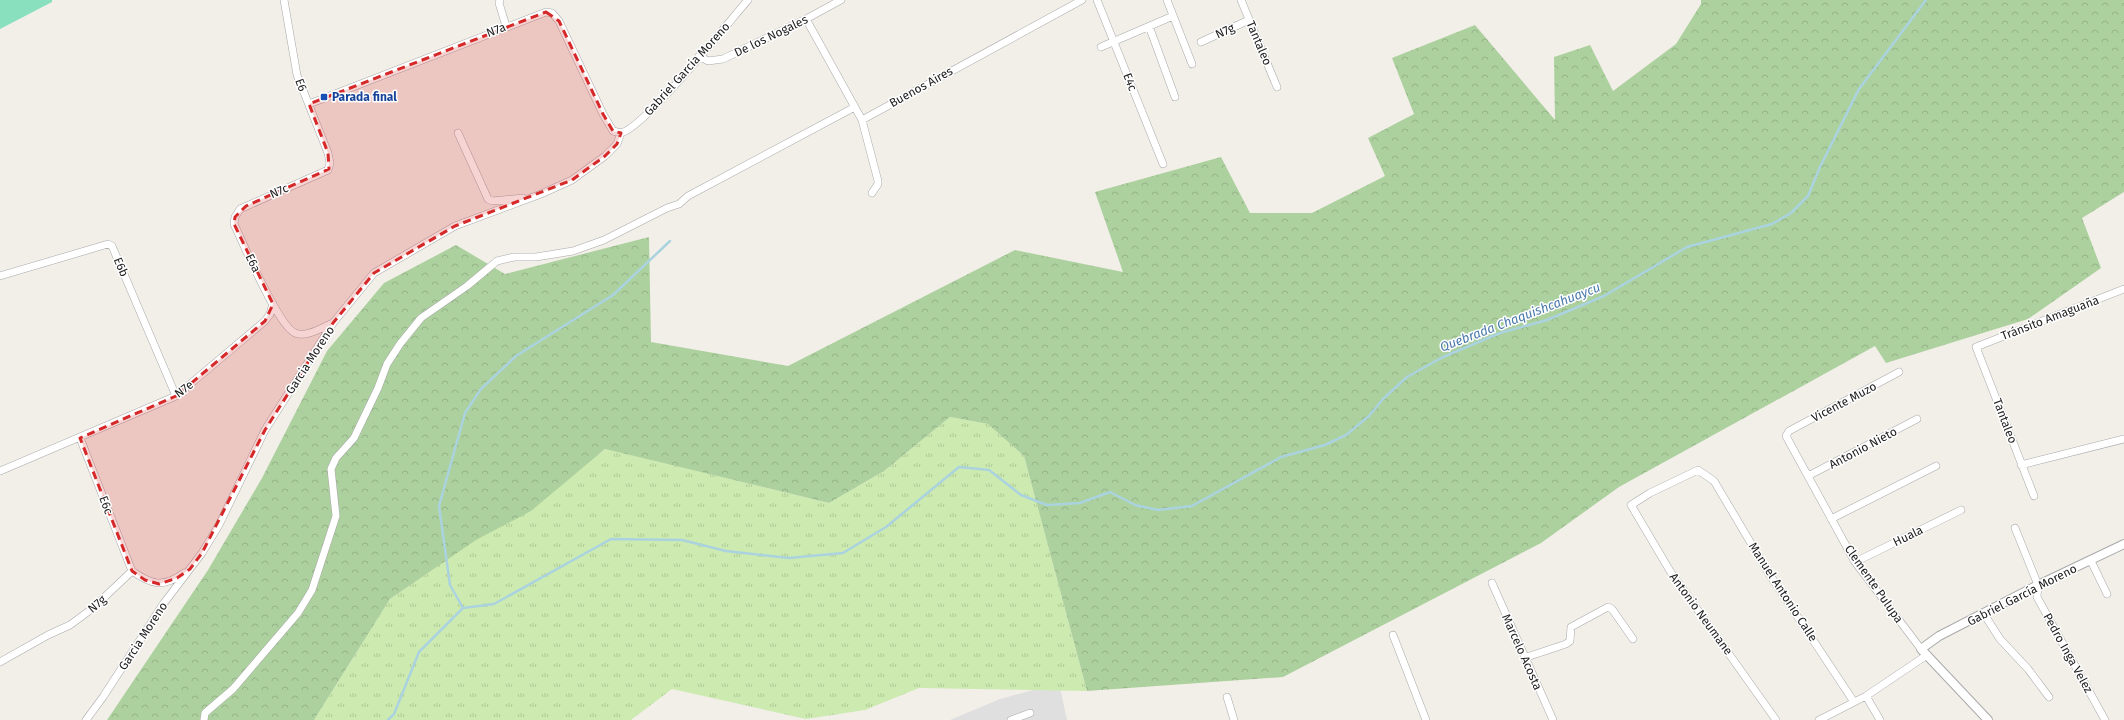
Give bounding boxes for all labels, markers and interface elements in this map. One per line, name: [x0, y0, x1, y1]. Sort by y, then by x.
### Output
street label: De los Nogales: [732, 12, 810, 60]
street label: Gabriel Garcia Moreno: [641, 19, 733, 119]
street label: Tantaleo: [1243, 19, 1275, 67]
street label: N7a: [484, 20, 508, 40]
street label: N7g: [1213, 20, 1237, 41]
street label: Buenos Aires: [887, 64, 955, 110]
street label: E4c: [1120, 71, 1140, 93]
street label: E6: [292, 77, 310, 93]
place label: Parada final: [332, 90, 397, 104]
marker: Parada final: [319, 92, 329, 102]
street label: N7c: [268, 181, 291, 201]
street label: E6a: [243, 251, 263, 275]
street label: E6b: [111, 255, 131, 279]
water label: Quebrada Chaquishcahuaycu: [1438, 279, 1602, 355]
street label: Tránsito Amaguaña: [1999, 293, 2101, 343]
street label: Garcia Moreno: [283, 323, 337, 397]
street label: N7e: [172, 377, 196, 401]
street label: Vicente Muzo: [1809, 379, 1879, 425]
street label: Tantaleo: [1990, 397, 2020, 445]
street label: Antonio Nieto: [1827, 424, 1899, 472]
street label: E6c: [96, 494, 116, 516]
street label: Huala: [1891, 523, 1925, 549]
street label: Manuel Antonio Calle: [1746, 540, 1820, 644]
street label: Clemente Pulupa: [1842, 542, 1906, 626]
street label: Gabriel García Moreno: [1965, 561, 2079, 629]
street label: Antonio Neumane: [1667, 570, 1735, 658]
street label: N7g: [85, 592, 110, 616]
street label: Garcia Moreno: [116, 599, 170, 673]
street label: Pedro Inga Velez: [2040, 611, 2096, 695]
street label: Marcelo Acosta: [1499, 612, 1545, 692]

